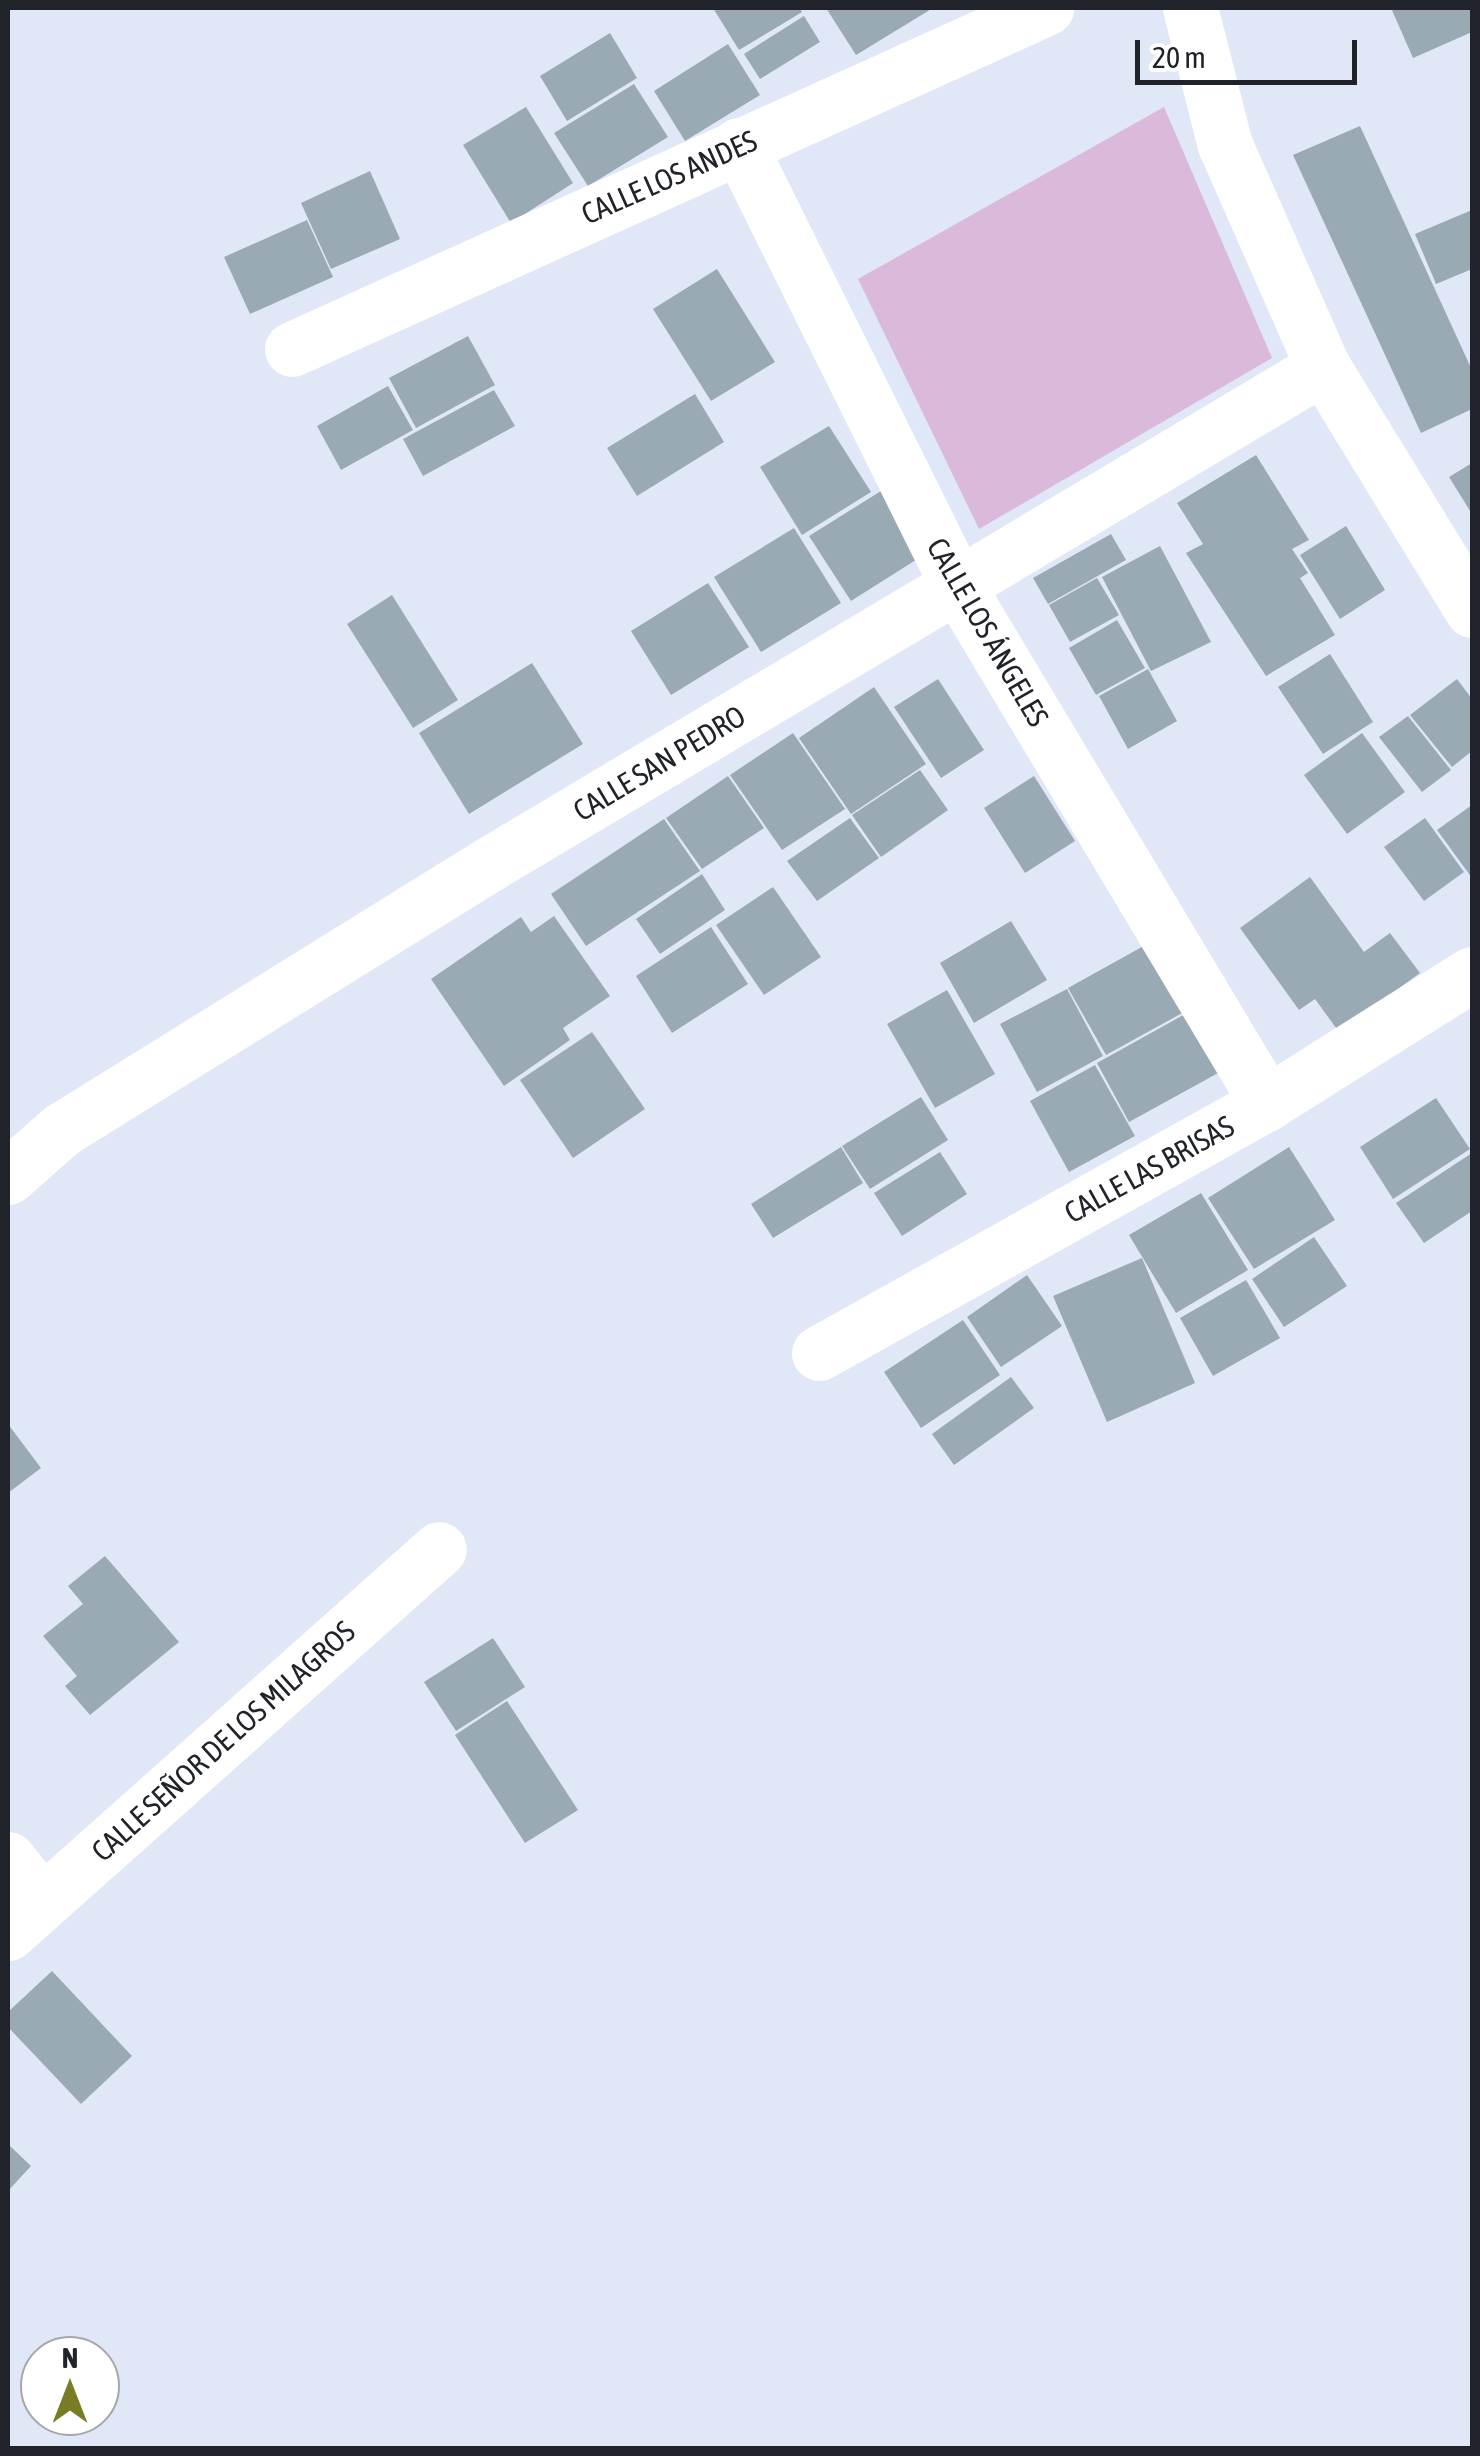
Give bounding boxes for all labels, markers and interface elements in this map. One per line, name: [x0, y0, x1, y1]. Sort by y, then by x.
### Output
scale bar: [1140, 20, 1362, 82]
text: 20 m: [1152, 40, 1206, 74]
street label: CALLE LOS ANDES: [576, 122, 762, 232]
street label: CALLE LOS ÁNGELES: [920, 531, 1056, 733]
street label: CALLE SAN PEDRO: [567, 698, 751, 828]
street label: CALLE LAS BRISAS: [1058, 1108, 1240, 1230]
street label: CALLE SEÑOR DE LOS MILAGROS: [84, 1613, 362, 1869]
north arrow: [20, 2336, 120, 2436]
text: N: [62, 2342, 78, 2374]

